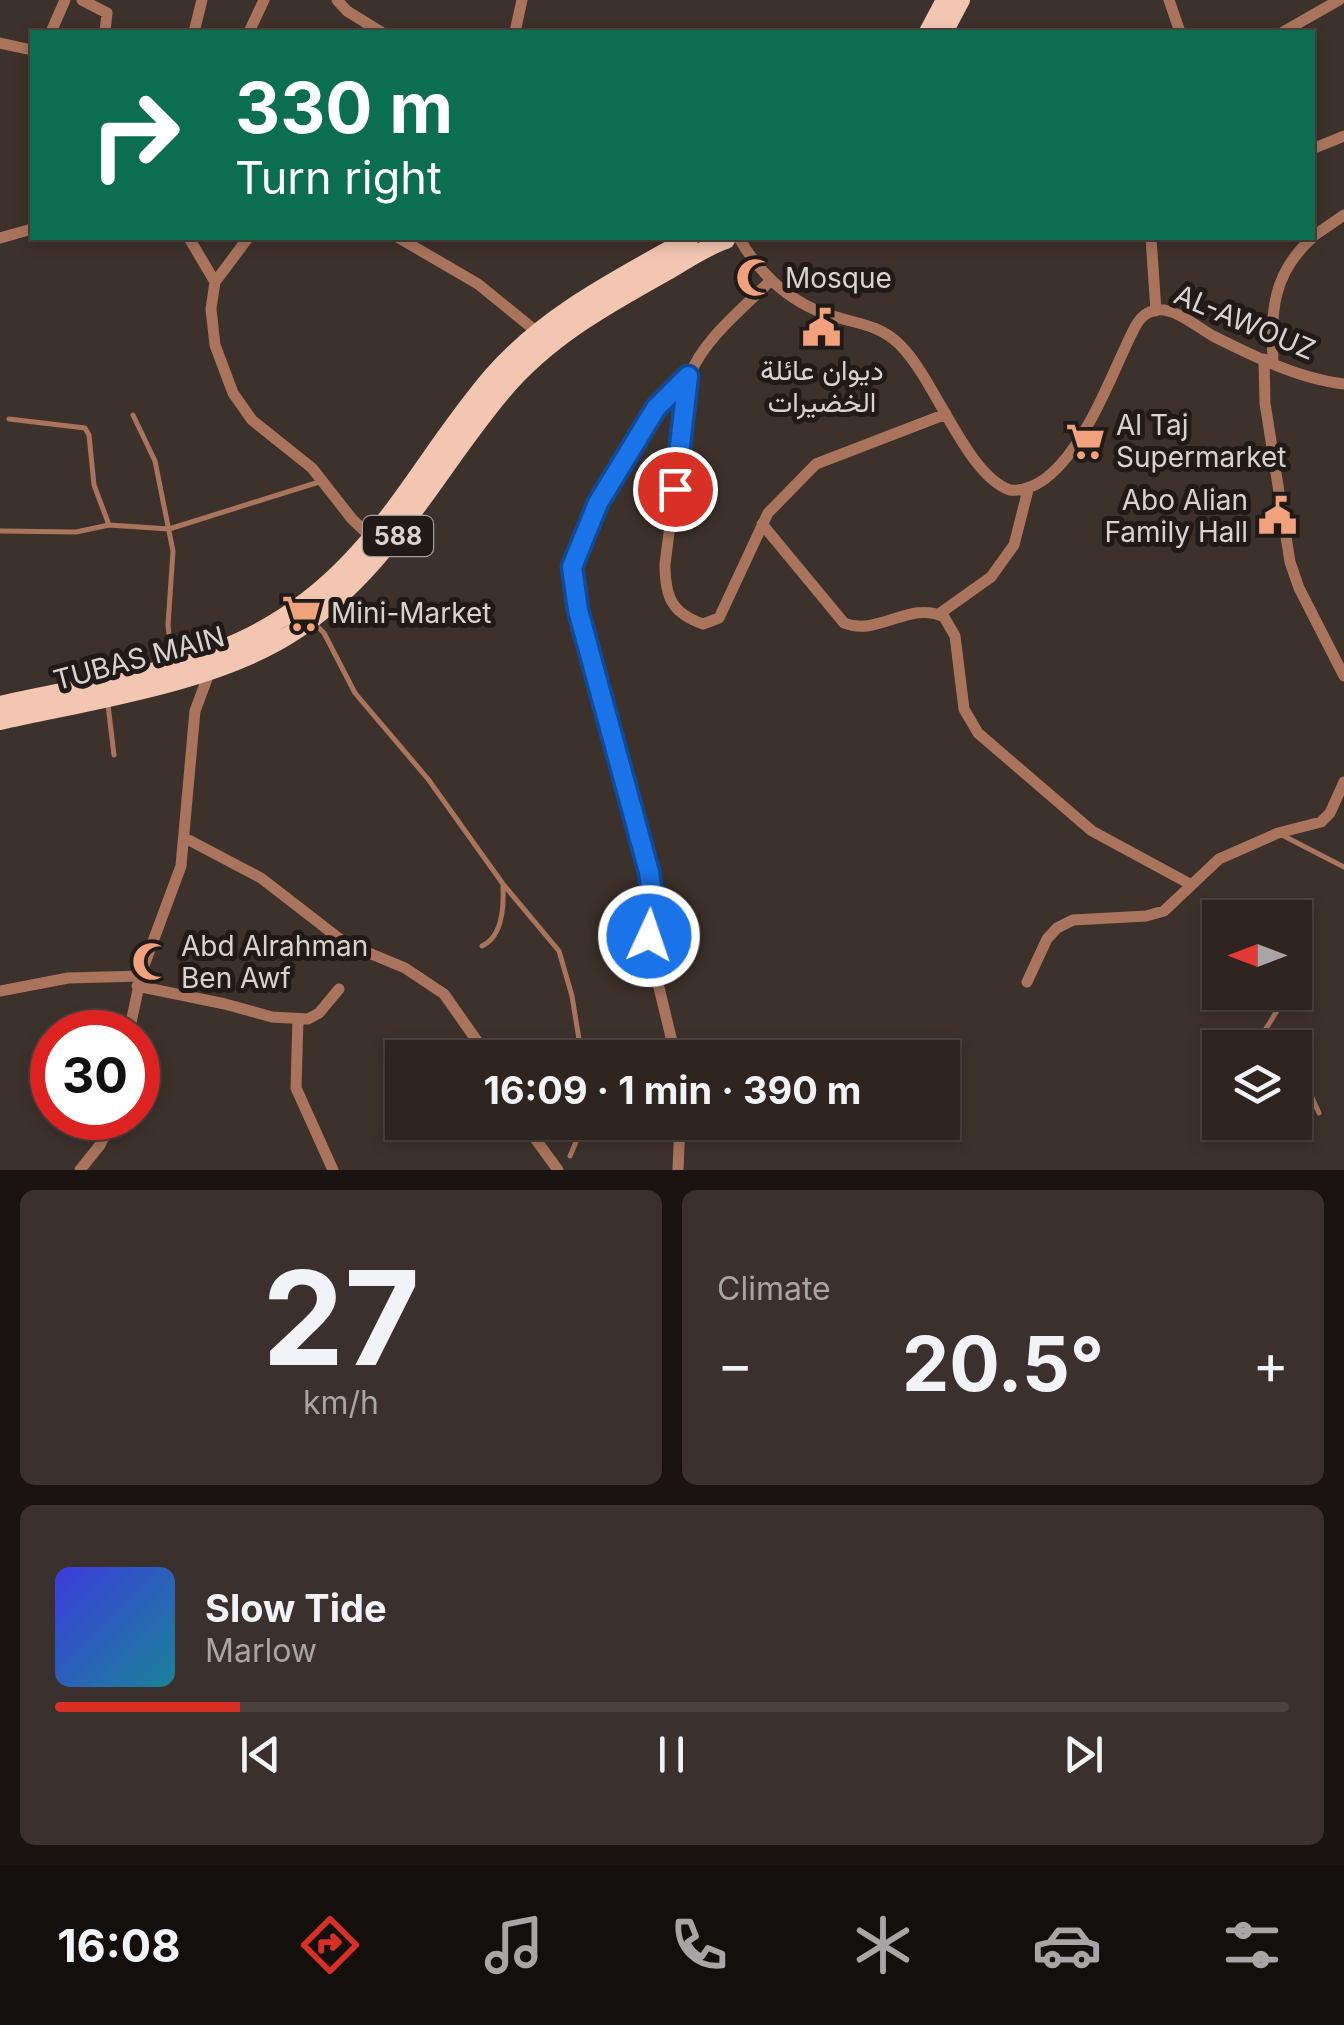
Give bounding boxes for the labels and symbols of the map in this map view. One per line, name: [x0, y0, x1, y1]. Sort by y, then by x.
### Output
mosque icon: Mosque: [734, 257, 776, 299]
place label: Mosque: [785, 261, 892, 295]
street label: AL-AWOUZ: [1169, 277, 1321, 367]
public building icon: ديوان عائلة الخضيرات: [801, 307, 843, 349]
place label: ديوان عائلة الخضيرات: [760, 353, 884, 420]
place label: Al Taj Supermarket: [1116, 408, 1286, 474]
supermarket icon: Al Taj Supermarket: [1065, 420, 1107, 462]
pin: [633, 447, 718, 532]
place label: Abo Alian Family Hall: [1105, 483, 1248, 549]
public building icon: Abo Alian Family Hall: [1257, 495, 1299, 537]
road number: 588: [363, 516, 433, 556]
supermarket icon: Mini-Market: [280, 592, 322, 634]
place label: Mini-Market: [331, 596, 492, 630]
street label: TUBAS MAIN: [50, 619, 228, 697]
position arrow: [597, 884, 701, 988]
north arrow: [1202, 900, 1312, 1010]
place label: Abd Alrahman Ben Awf: [181, 929, 368, 995]
mosque icon: Abd Alrahman Ben Awf: [130, 941, 172, 983]
speed limit sign: 30: [30, 1010, 160, 1140]

